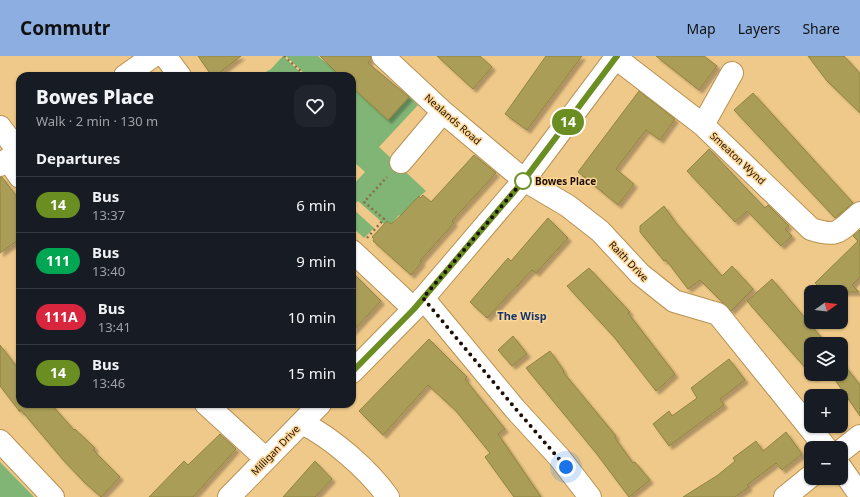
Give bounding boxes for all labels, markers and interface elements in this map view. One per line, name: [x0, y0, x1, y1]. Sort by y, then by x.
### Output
text: Commutr: [20, 15, 110, 41]
text: Map: [687, 19, 716, 38]
text: Layers: [738, 19, 780, 38]
text: Share: [802, 19, 840, 38]
text: Bowes Place: [36, 84, 154, 110]
button: heart: [294, 85, 336, 127]
street label: Nealands Road: [422, 90, 484, 148]
line badge: 14: [550, 109, 586, 135]
text: Walk · 2 min · 130 m: [36, 112, 158, 130]
text: 14: [560, 112, 576, 131]
street label: Smeaton Wynd: [707, 129, 769, 187]
text: Departures: [36, 148, 120, 168]
marker: Bowes Place: [514, 172, 532, 190]
place label: Bowes Place: [535, 174, 596, 188]
text: Bus: [92, 186, 119, 206]
text: 14: [50, 195, 66, 214]
text: 6 min: [296, 195, 336, 215]
text: 13:37: [92, 206, 125, 224]
street label: Raith Drive: [606, 238, 652, 285]
text: Bus: [92, 242, 119, 262]
text: 111: [46, 251, 70, 270]
text: 9 min: [296, 251, 336, 271]
text: 13:40: [92, 262, 125, 280]
north arrow: [804, 285, 848, 329]
map controls: [804, 285, 848, 485]
text: Bus: [98, 298, 125, 318]
text: 111A: [44, 307, 78, 326]
text: 10 min: [288, 307, 336, 327]
district label: The Wisp: [497, 308, 547, 323]
text: 13:41: [98, 318, 131, 336]
button: layers: [804, 337, 848, 381]
text: Bus: [92, 354, 119, 374]
text: 14: [50, 363, 66, 382]
text: 15 min: [288, 363, 336, 383]
text: 13:46: [92, 374, 125, 392]
button: +: [804, 389, 848, 433]
street label: Milligan Drive: [248, 422, 303, 478]
button: −: [804, 441, 848, 485]
your location: [556, 457, 576, 477]

